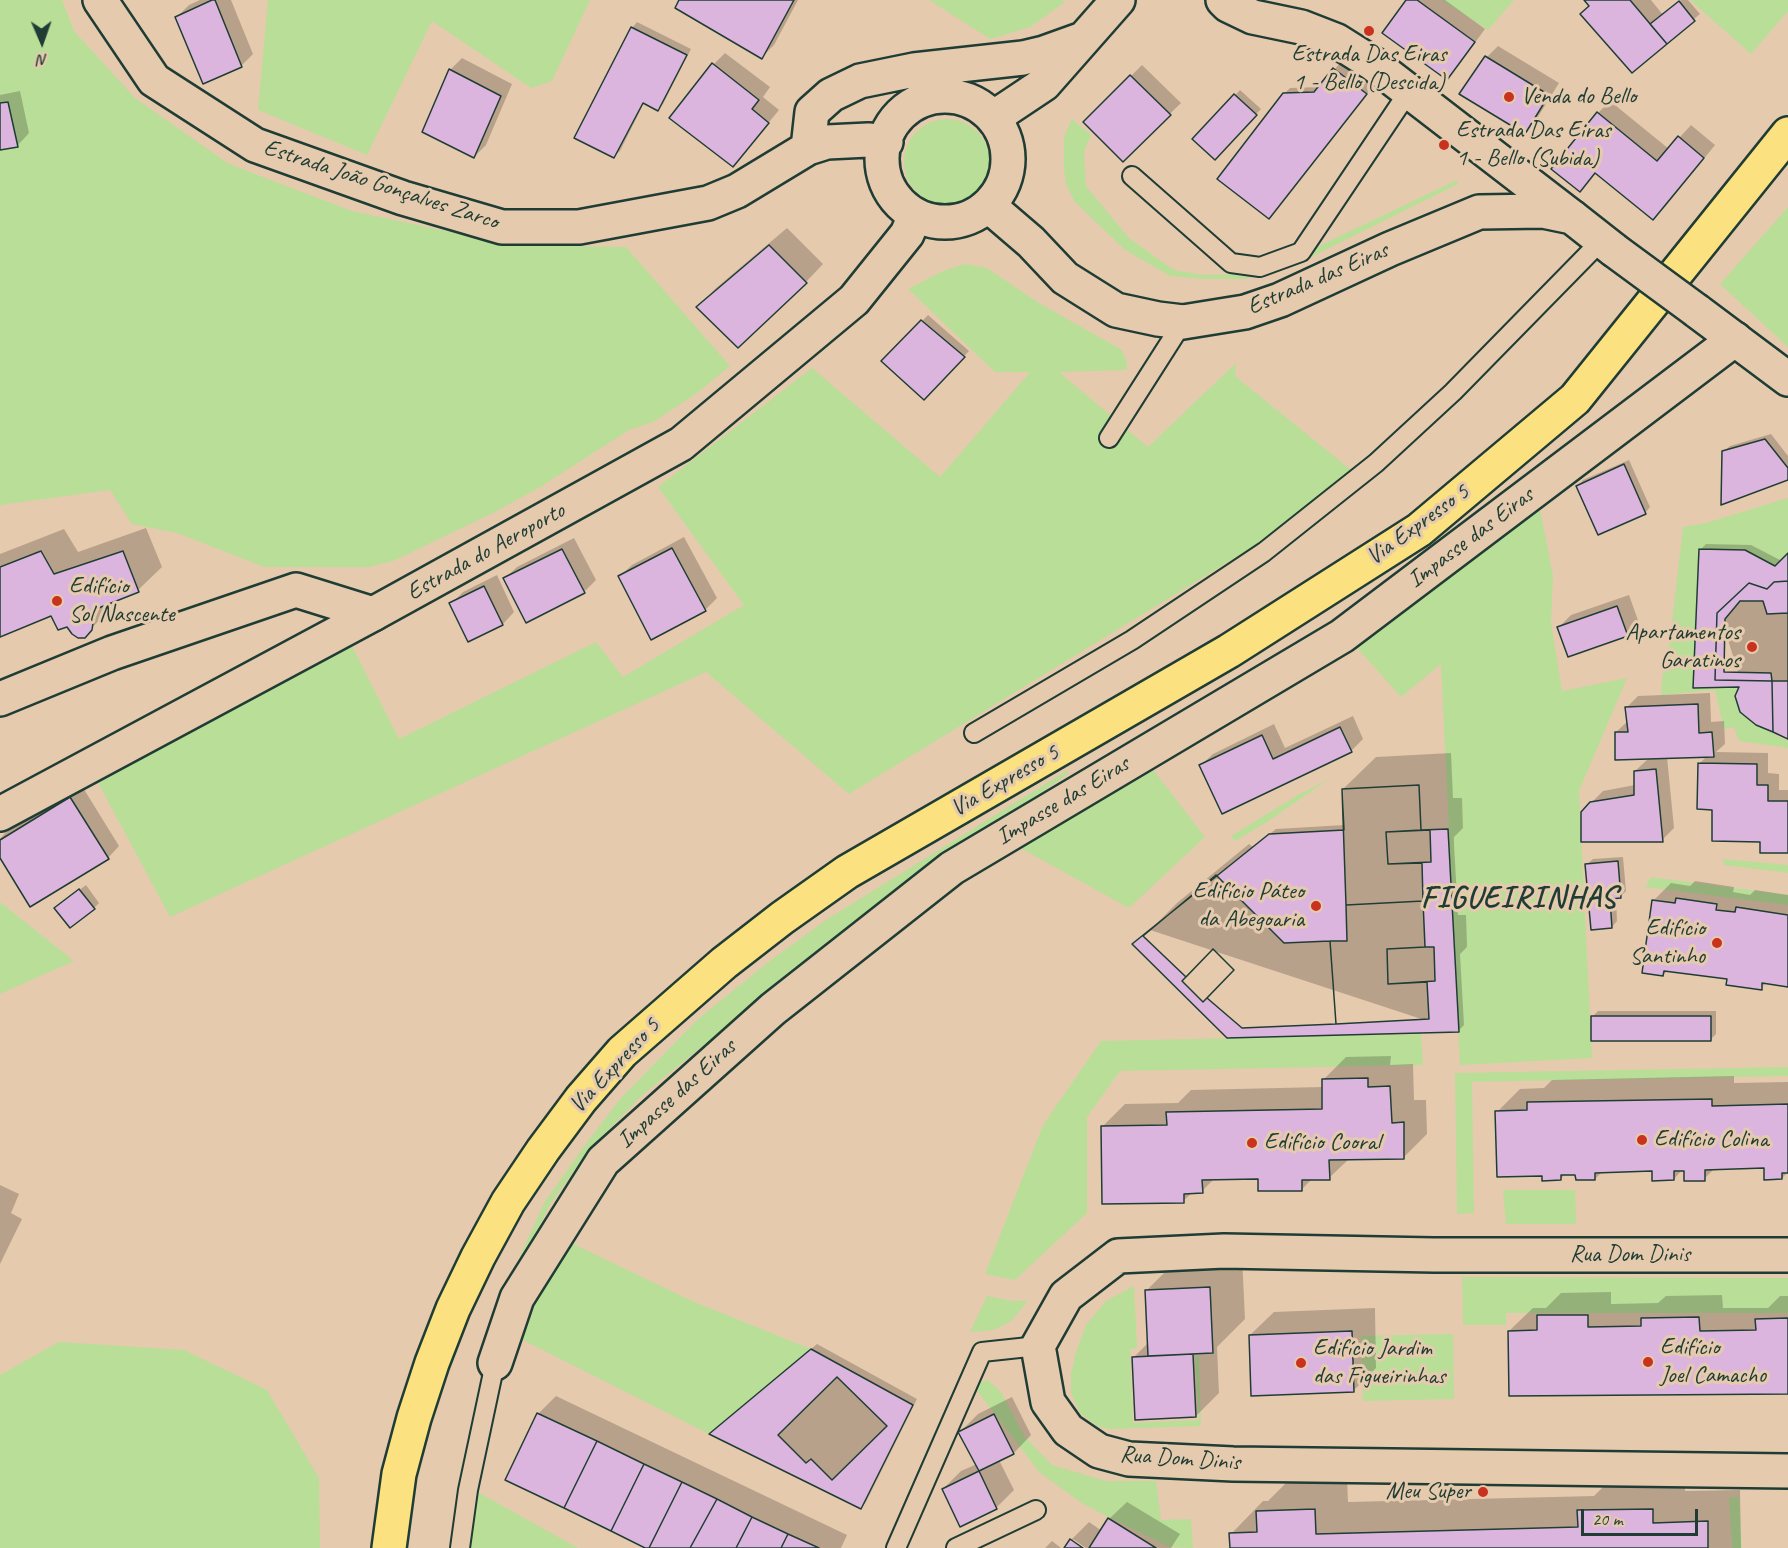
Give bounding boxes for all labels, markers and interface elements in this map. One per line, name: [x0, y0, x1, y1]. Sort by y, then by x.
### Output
north arrow: [12, 12, 72, 72]
marker: Estrada Das Eiras 1 - Bello (Descida): [1362, 24, 1376, 38]
place label: Estrada Das Eiras 1 - Bello (Descida): [1292, 41, 1446, 97]
text: N: [37, 50, 48, 70]
place label: Venda do Bello: [1521, 83, 1636, 111]
marker: Venda do Bello: [1502, 90, 1516, 104]
place label: Estrada Das Eiras 1 - Bello (Subida): [1456, 117, 1611, 173]
street label: Estrada João Gonçalves Zarco: [260, 133, 502, 237]
marker: Estrada Das Eiras 1 - Bello (Subida): [1437, 138, 1451, 152]
street label: Estrada das Eiras: [1243, 236, 1393, 322]
street label: Via Expresso 5: [1361, 478, 1475, 572]
street label: Impasse das Eiras: [1402, 481, 1540, 595]
street label: Estrada do Aeroporto: [402, 497, 570, 607]
place label: Edifício Sol Nascente: [69, 573, 175, 629]
marker: Edifício Sol Nascente: [50, 594, 64, 608]
place label: Apartamentos Garatinos: [1626, 619, 1740, 675]
marker: Apartamentos Garatinos: [1745, 640, 1759, 654]
street label: Via Expresso 5: [946, 739, 1064, 823]
street label: Impasse das Eiras: [991, 750, 1135, 852]
place label: Edifício Páteo da Abegoaria: [1193, 878, 1304, 934]
district label: FIGUEIRINHAS: [1422, 881, 1616, 917]
marker: Edifício Páteo da Abegoaria: [1309, 899, 1323, 913]
place label: Edifício Santinho: [1629, 915, 1705, 971]
marker: Edifício Santinho: [1710, 936, 1724, 950]
street label: Via Expresso 5: [564, 1012, 666, 1120]
street label: Impasse das Eiras: [612, 1033, 742, 1155]
place label: Edifício Colina: [1654, 1126, 1768, 1154]
place label: Edifício Cooral: [1264, 1129, 1380, 1157]
marker: Edifício Colina: [1635, 1133, 1649, 1147]
marker: Edifício Cooral: [1245, 1136, 1259, 1150]
street label: Rua Dom Dinis: [1570, 1241, 1690, 1269]
place label: Edifício Joel Camacho: [1660, 1334, 1766, 1390]
place label: Edifício Jardim das Figueirinhas: [1313, 1335, 1445, 1391]
marker: Edifício Joel Camacho: [1641, 1355, 1655, 1369]
marker: Edifício Jardim das Figueirinhas: [1294, 1356, 1308, 1370]
street label: Rua Dom Dinis: [1119, 1440, 1241, 1478]
place label: Meu Super: [1386, 1478, 1471, 1506]
marker: Meu Super: [1476, 1485, 1490, 1499]
scale bar: [1584, 1497, 1701, 1535]
text: 20 m: [1592, 1508, 1623, 1530]

